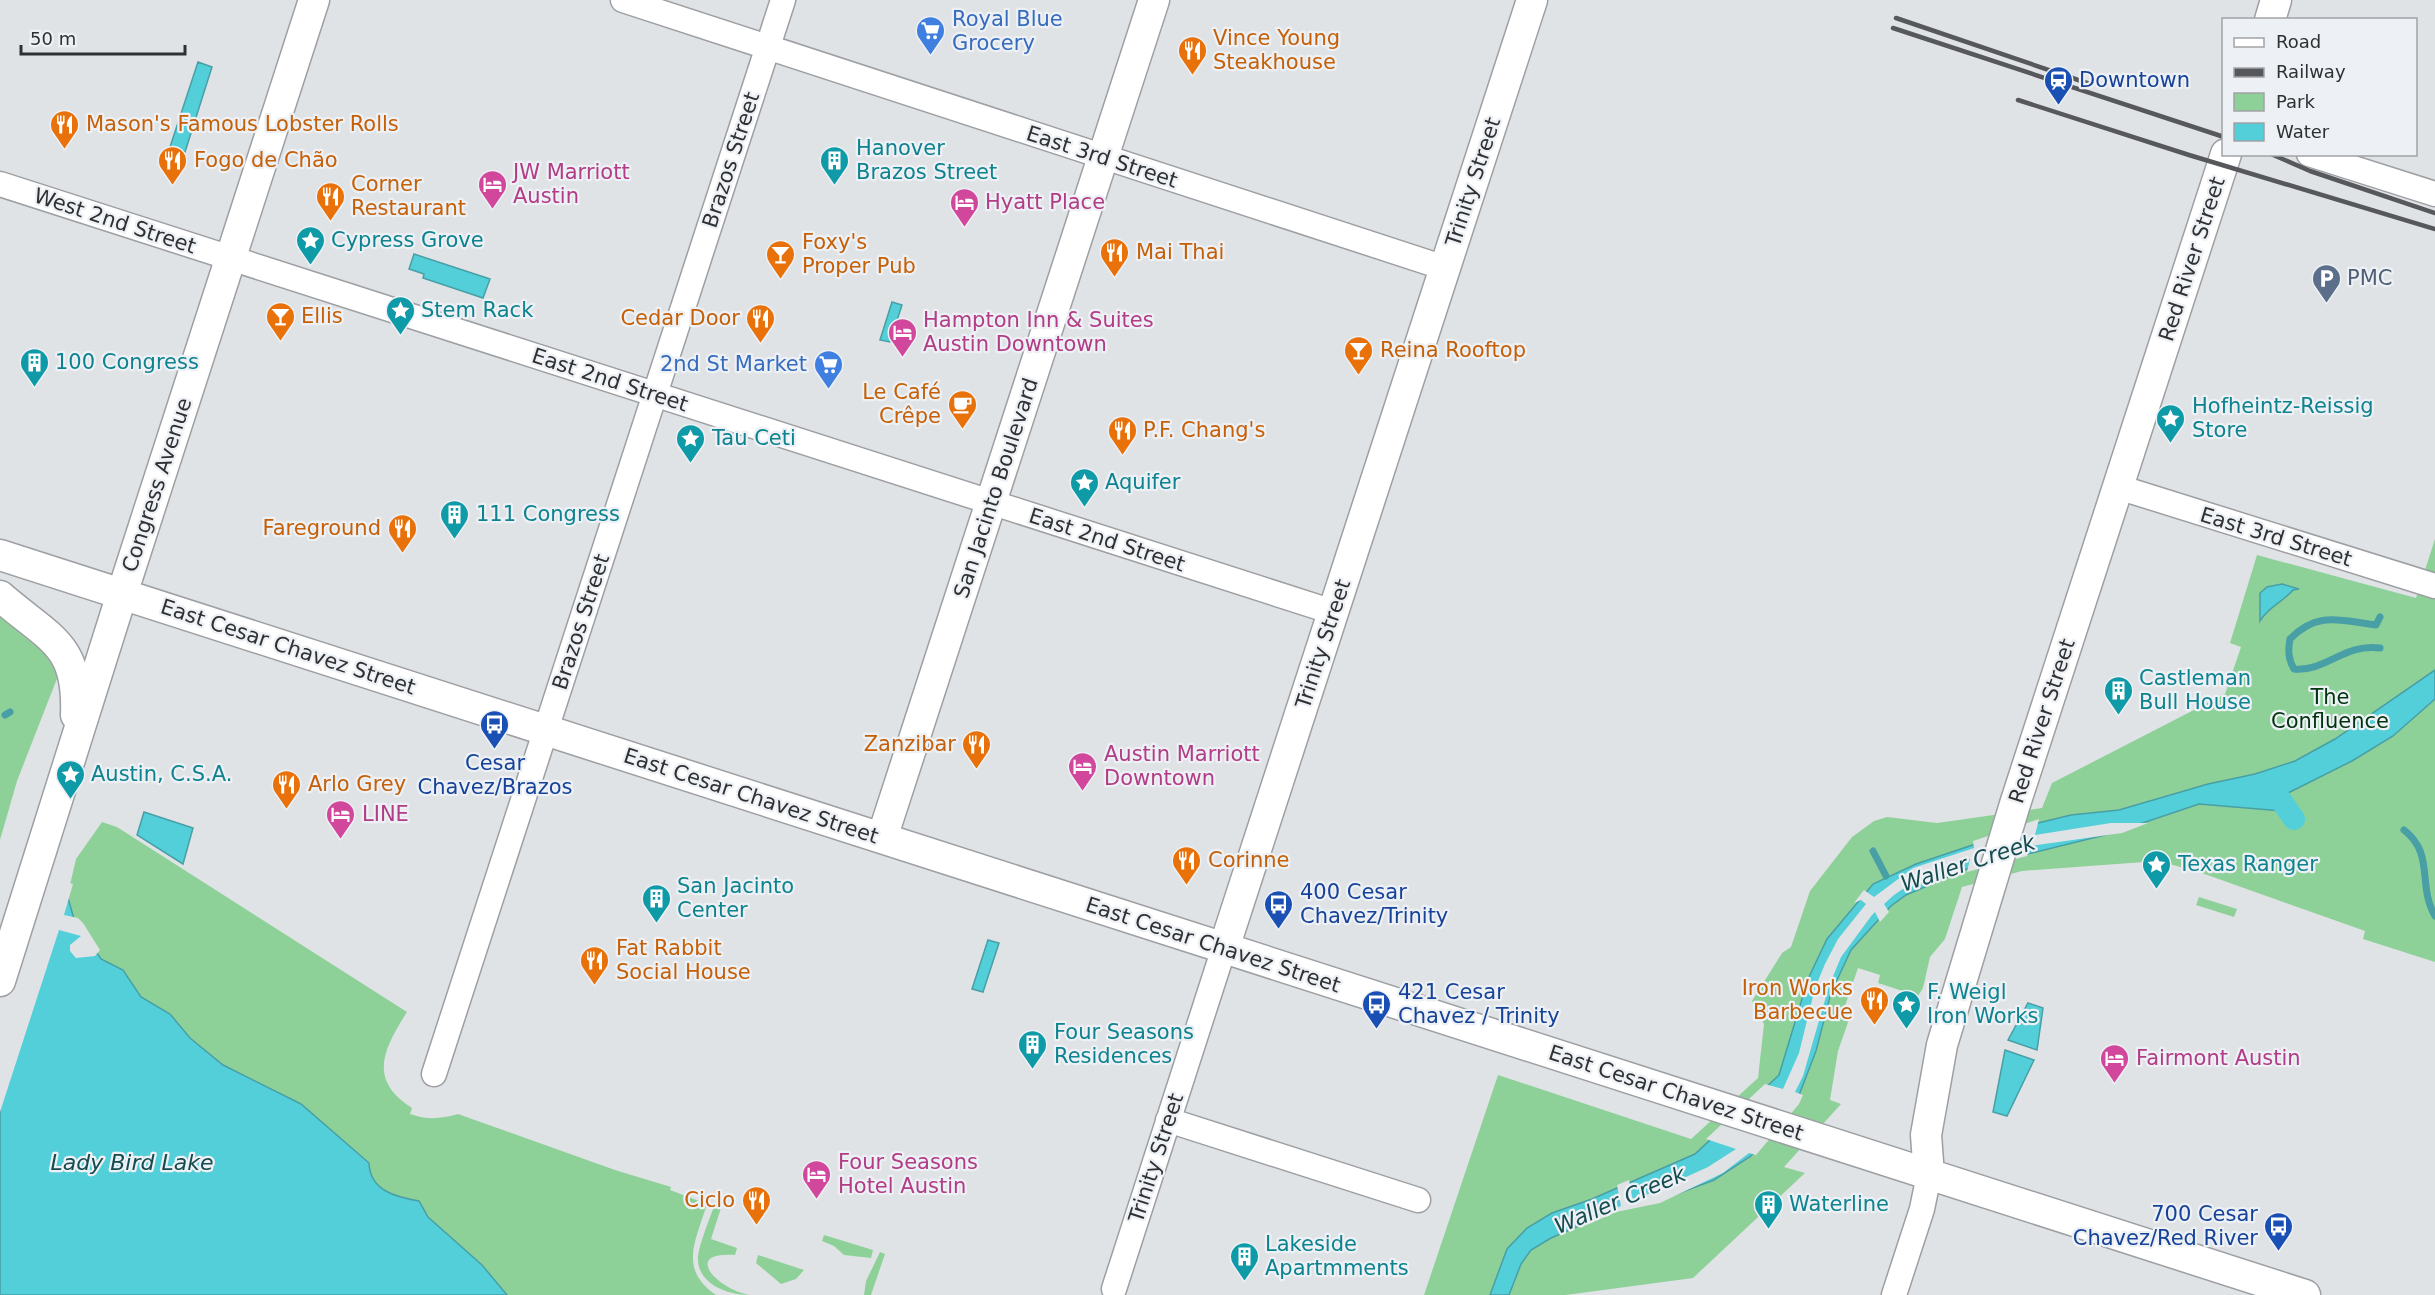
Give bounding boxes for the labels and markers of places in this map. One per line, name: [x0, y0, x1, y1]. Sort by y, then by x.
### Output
place label: Royal Blue Grocery: [952, 7, 1063, 55]
supermarket icon: Royal Blue Grocery: [915, 15, 947, 57]
place label: Vince Young Steakhouse: [1213, 26, 1340, 74]
restaurant icon: Vince Young Steakhouse: [1176, 34, 1208, 76]
station icon: Downtown: [2042, 64, 2074, 106]
place label: Downtown: [2079, 68, 2190, 92]
restaurant icon: Mason's Famous Lobster Rolls: [49, 108, 81, 150]
place label: Mason's Famous Lobster Rolls: [86, 112, 399, 136]
place label: Hanover Brazos Street: [856, 136, 997, 184]
restaurant icon: Fogo de Chão: [157, 144, 189, 186]
building icon: Hanover Brazos Street: [819, 144, 851, 186]
place label: Fogo de Chão: [194, 148, 338, 172]
place label: JW Marriott Austin: [511, 160, 630, 208]
hotel icon: JW Marriott Austin: [476, 168, 508, 210]
place label: Corner Restaurant: [351, 172, 466, 220]
restaurant icon: Corner Restaurant: [314, 180, 346, 222]
hotel icon: Hyatt Place: [948, 186, 980, 228]
place label: Hyatt Place: [985, 190, 1105, 214]
place icon: Cypress Grove: [294, 224, 326, 266]
place label: Cypress Grove: [331, 228, 484, 252]
place label: Foxy's Proper Pub: [802, 230, 916, 278]
restaurant icon: Mai Thai: [1099, 236, 1131, 278]
bar icon: Foxy's Proper Pub: [765, 238, 797, 280]
place label: Mai Thai: [1136, 240, 1224, 264]
parking icon: PMC: [2310, 262, 2342, 304]
place label: PMC: [2347, 266, 2392, 290]
place icon: Stem Rack: [384, 294, 416, 336]
place label: Stem Rack: [421, 298, 534, 322]
bar icon: Ellis: [264, 300, 296, 342]
restaurant icon: Cedar Door: [745, 302, 777, 344]
place label: Ellis: [301, 304, 343, 328]
place label: Cedar Door: [620, 306, 740, 330]
place label: Hampton Inn & Suites Austin Downtown: [923, 308, 1154, 356]
hotel icon: Hampton Inn & Suites Austin Downtown: [886, 316, 918, 358]
bar icon: Reina Rooftop: [1343, 334, 1375, 376]
place label: Reina Rooftop: [1380, 338, 1526, 362]
building icon: 100 Congress: [18, 346, 50, 388]
supermarket icon: 2nd St Market: [812, 348, 844, 390]
place label: 100 Congress: [55, 350, 199, 374]
place label: 2nd St Market: [660, 352, 807, 376]
place label: Le Café Crêpe: [862, 380, 941, 428]
cafe icon: Le Café Crêpe: [946, 388, 978, 430]
place label: Hofheintz-Reissig Store: [2192, 394, 2374, 442]
place icon: Hofheintz-Reissig Store: [2155, 402, 2187, 444]
restaurant icon: P.F. Chang's: [1106, 414, 1138, 456]
place label: P.F. Chang's: [1143, 418, 1265, 442]
place icon: Tau Ceti: [675, 422, 707, 464]
place label: Tau Ceti: [711, 426, 796, 450]
place icon: Aquifer: [1068, 466, 1100, 508]
place label: Aquifer: [1105, 470, 1181, 494]
building icon: 111 Congress: [439, 498, 471, 540]
place label: 111 Congress: [476, 502, 620, 526]
restaurant icon: Fareground: [386, 512, 418, 554]
place label: Fareground: [263, 516, 381, 540]
place label: Castleman Bull House: [2139, 666, 2251, 714]
building icon: Castleman Bull House: [2102, 674, 2134, 716]
bus stop icon: Cesar Chavez/Brazos: [479, 708, 511, 750]
restaurant icon: Zanzibar: [961, 728, 993, 770]
place label: Zanzibar: [864, 732, 956, 756]
place label: Austin Marriott Downtown: [1104, 742, 1260, 790]
hotel icon: Austin Marriott Downtown: [1067, 750, 1099, 792]
place label: Cesar Chavez/Brazos: [417, 751, 573, 799]
place icon: Austin, C.S.A.: [54, 758, 86, 800]
place label: Austin, C.S.A.: [91, 762, 232, 786]
restaurant icon: Arlo Grey: [271, 768, 303, 810]
place label: Arlo Grey: [308, 772, 406, 796]
hotel icon: LINE: [325, 798, 357, 840]
place label: LINE: [362, 802, 409, 826]
restaurant icon: Corinne: [1171, 844, 1203, 886]
place label: Corinne: [1208, 848, 1290, 872]
place icon: Texas Ranger: [2141, 848, 2173, 890]
place label: Texas Ranger: [2177, 852, 2318, 876]
place label: San Jacinto Center: [677, 874, 794, 922]
place label: 400 Cesar Chavez/Trinity: [1300, 880, 1448, 928]
building icon: San Jacinto Center: [640, 882, 672, 924]
bus stop icon: 400 Cesar Chavez/Trinity: [1263, 888, 1295, 930]
place label: Fat Rabbit Social House: [616, 936, 751, 984]
restaurant icon: Fat Rabbit Social House: [579, 944, 611, 986]
place label: Iron Works Barbecue: [1742, 976, 1853, 1024]
place label: 421 Cesar Chavez / Trinity: [1398, 980, 1560, 1028]
place label: F. Weigl Iron Works: [1927, 980, 2038, 1028]
restaurant icon: Iron Works Barbecue: [1858, 984, 1890, 1026]
bus stop icon: 421 Cesar Chavez / Trinity: [1361, 988, 1393, 1030]
place icon: F. Weigl Iron Works: [1890, 988, 1922, 1030]
place label: Four Seasons Residences: [1054, 1020, 1194, 1068]
building icon: Four Seasons Residences: [1017, 1028, 1049, 1070]
hotel icon: Fairmont Austin: [2099, 1042, 2131, 1084]
place label: Fairmont Austin: [2136, 1046, 2301, 1070]
place label: Four Seasons Hotel Austin: [838, 1150, 978, 1198]
hotel icon: Four Seasons Hotel Austin: [801, 1158, 833, 1200]
restaurant icon: Ciclo: [740, 1184, 772, 1226]
place label: Ciclo: [684, 1188, 735, 1212]
building icon: Waterline: [1752, 1188, 1784, 1230]
place label: Waterline: [1789, 1192, 1889, 1216]
place label: 700 Cesar Chavez/Red River: [2073, 1202, 2258, 1250]
bus stop icon: 700 Cesar Chavez/Red River: [2263, 1210, 2295, 1252]
place label: Lakeside Apartmments: [1265, 1232, 1409, 1280]
building icon: Lakeside Apartmments: [1228, 1240, 1260, 1282]

